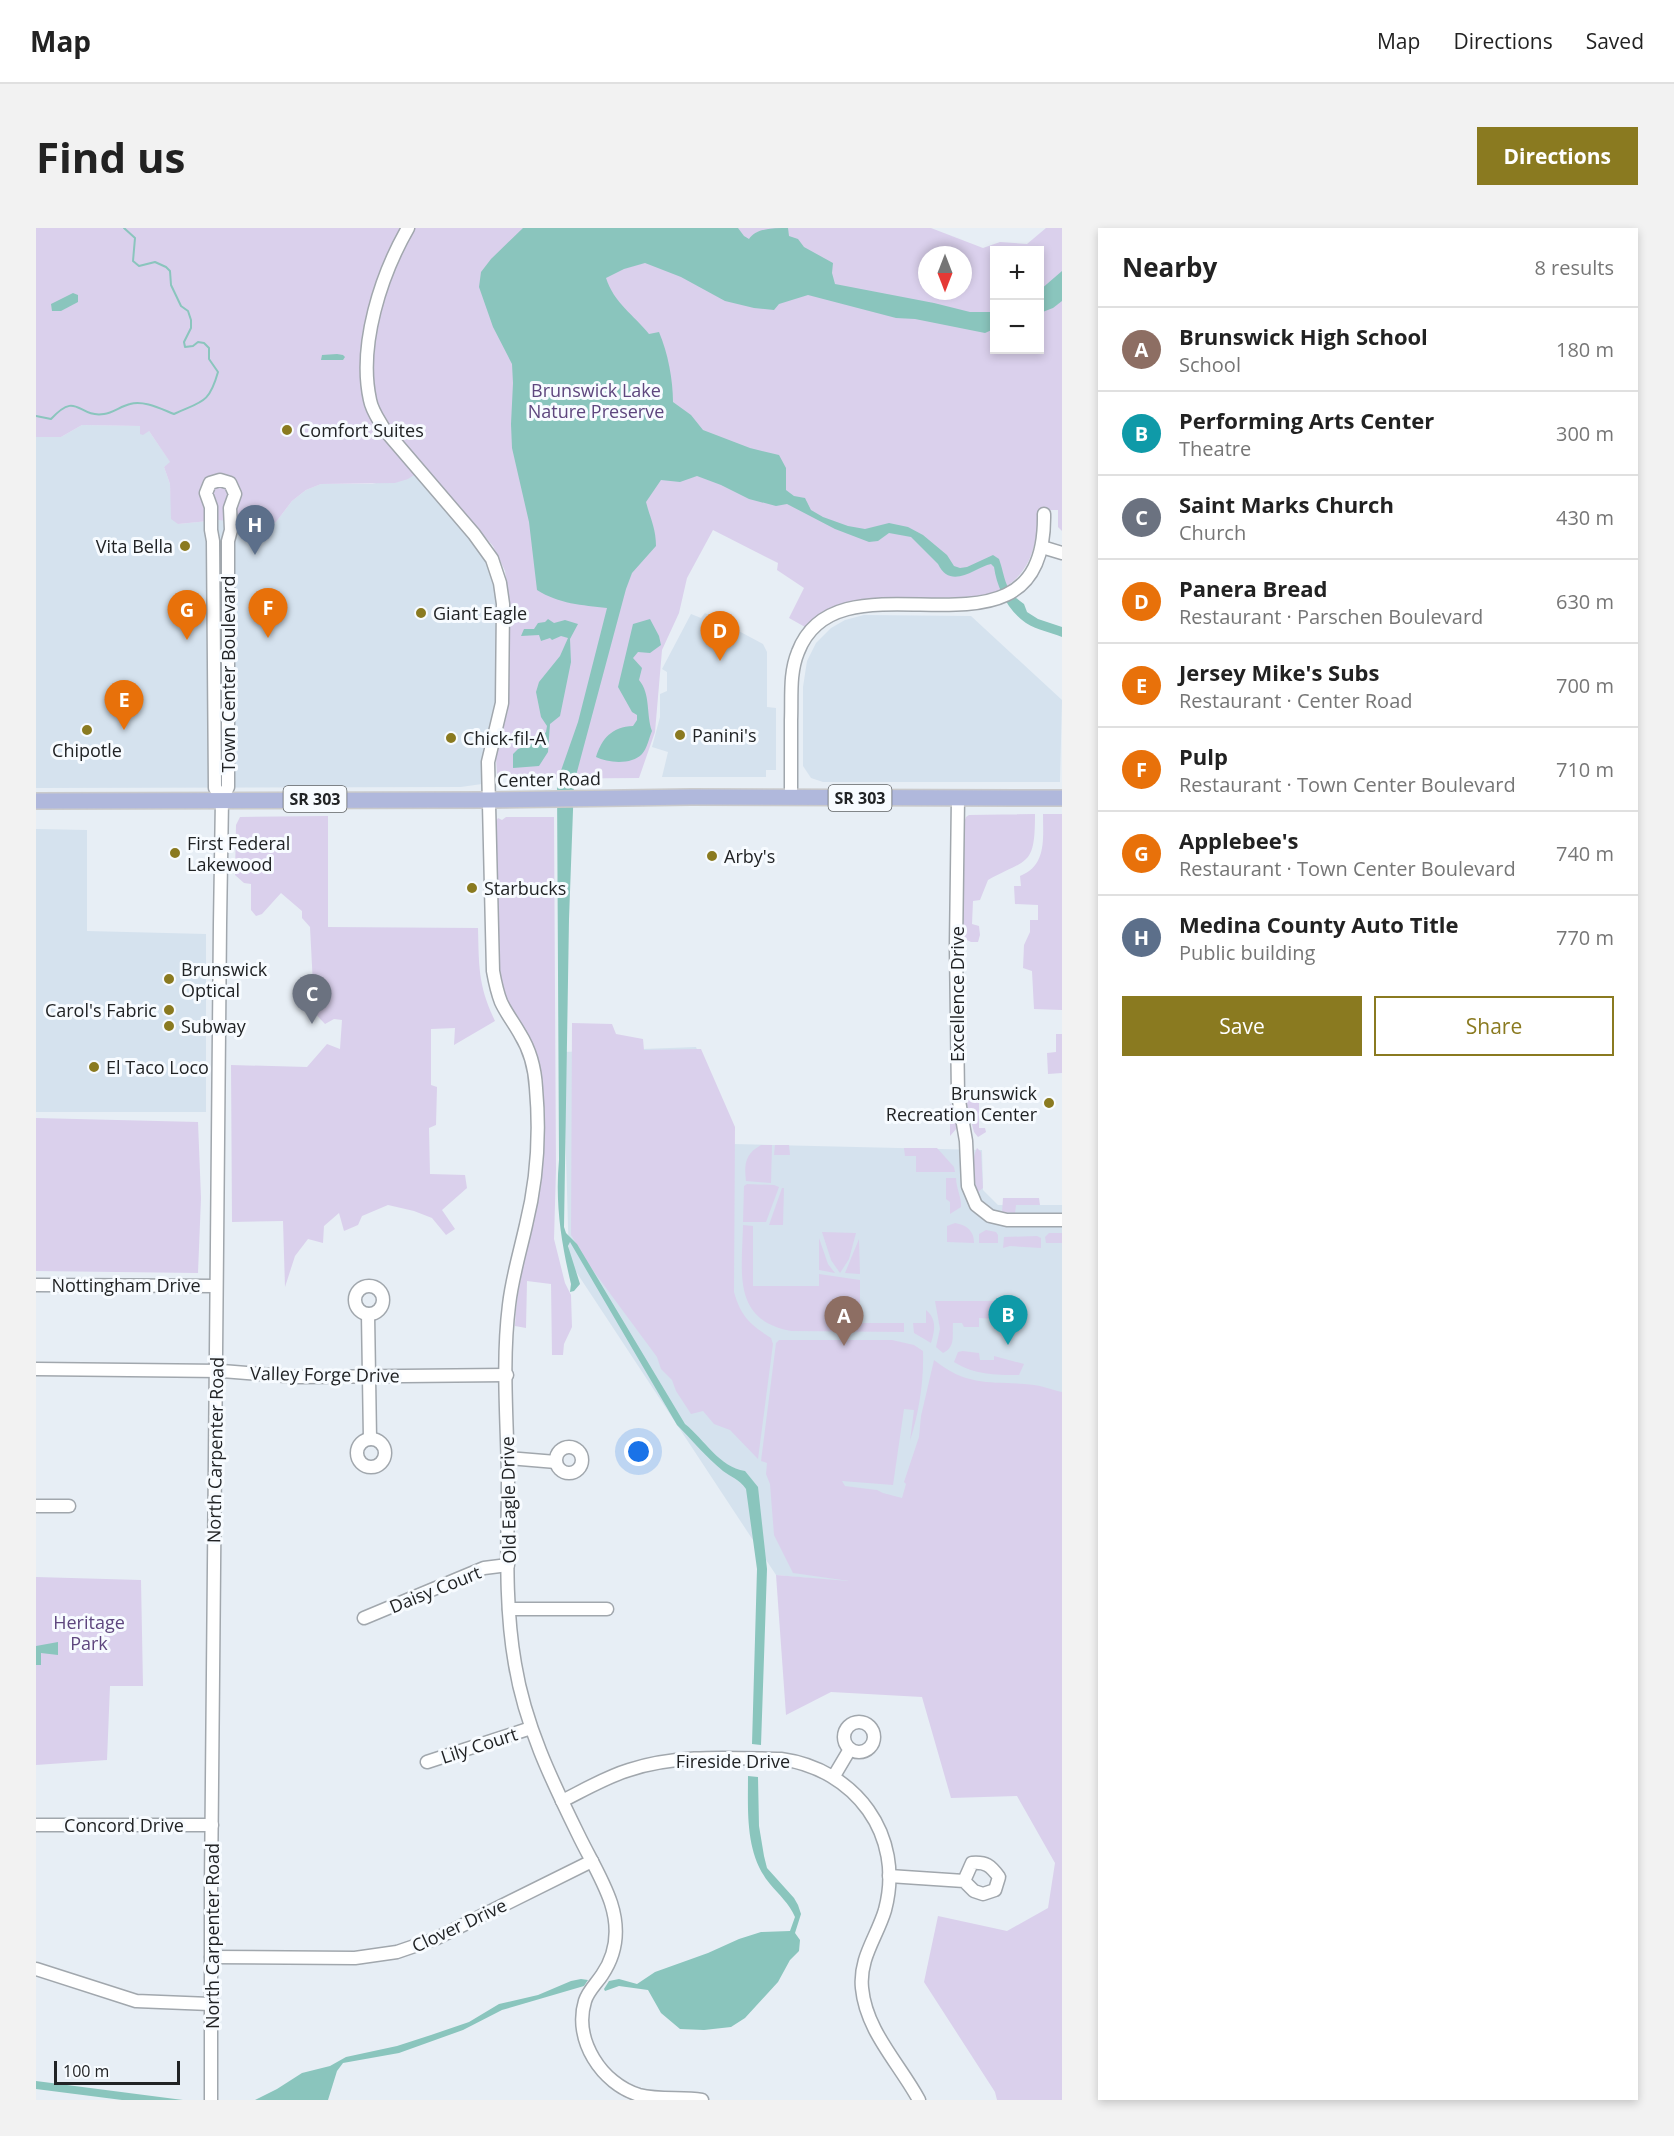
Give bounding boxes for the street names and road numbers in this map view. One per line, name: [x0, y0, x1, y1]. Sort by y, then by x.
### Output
street label: Town Center Boulevard: [216, 576, 240, 772]
street label: Center Road: [497, 766, 601, 792]
road number: SR 303: [828, 785, 892, 811]
road number: SR 303: [284, 786, 346, 812]
street label: Excellence Drive: [945, 926, 969, 1062]
street label: Nottingham Drive: [51, 1273, 201, 1297]
street label: North Carpenter Road: [201, 1357, 229, 1543]
street label: Valley Forge Drive: [250, 1361, 400, 1387]
street label: Old Eagle Drive: [495, 1436, 521, 1564]
street label: Daisy Court: [386, 1560, 484, 1618]
street label: Lily Court: [438, 1721, 520, 1769]
street label: Fireside Drive: [676, 1749, 790, 1773]
street label: Concord Drive: [64, 1813, 184, 1837]
street label: North Carpenter Road: [200, 1843, 224, 2029]
street label: Clover Drive: [408, 1893, 510, 1957]

